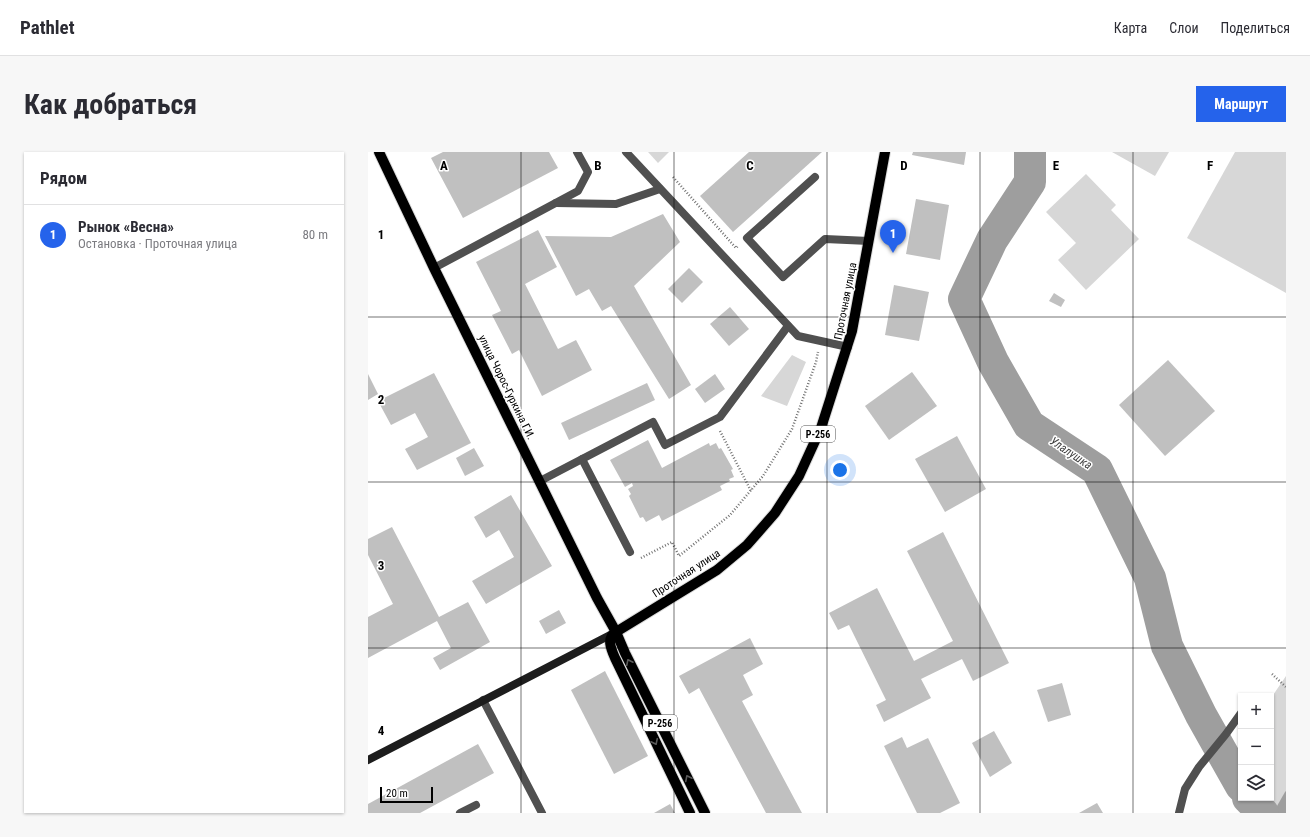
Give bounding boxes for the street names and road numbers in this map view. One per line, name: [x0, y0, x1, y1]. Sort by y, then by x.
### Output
street label: Проточная улица: [832, 261, 859, 341]
street label: улица Чорос-Гуркина Г.И.: [476, 333, 538, 442]
road number: Р-256: [801, 426, 835, 442]
street label: Проточная улица: [650, 547, 723, 600]
road number: Р-256: [643, 715, 677, 731]

